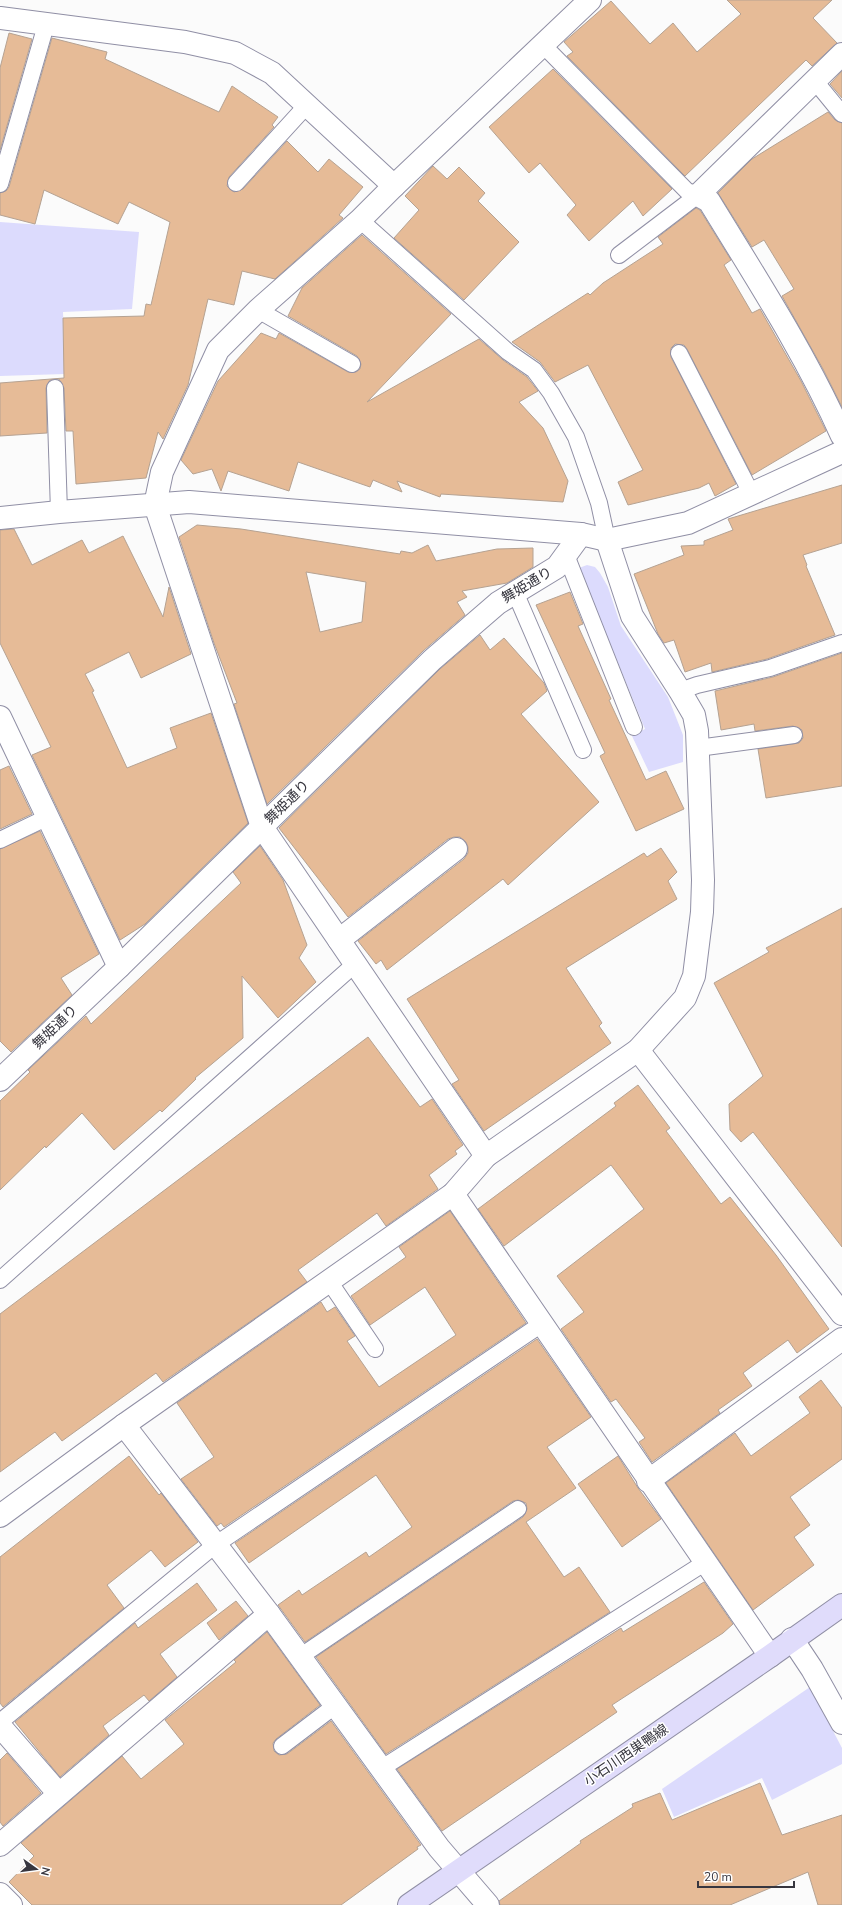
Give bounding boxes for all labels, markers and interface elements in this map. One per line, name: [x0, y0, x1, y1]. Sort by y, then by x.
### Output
street label: 舞姫通り: [498, 562, 556, 608]
street label: 舞姫通り: [260, 776, 314, 828]
street label: 舞姫通り: [28, 1001, 82, 1053]
street label: 小石川西巣鴨線: [580, 1720, 672, 1790]
north arrow: [16, 1849, 56, 1889]
scale bar: [698, 1863, 794, 1889]
text: N: [37, 1865, 53, 1877]
text: 20 m: [704, 1869, 732, 1885]

